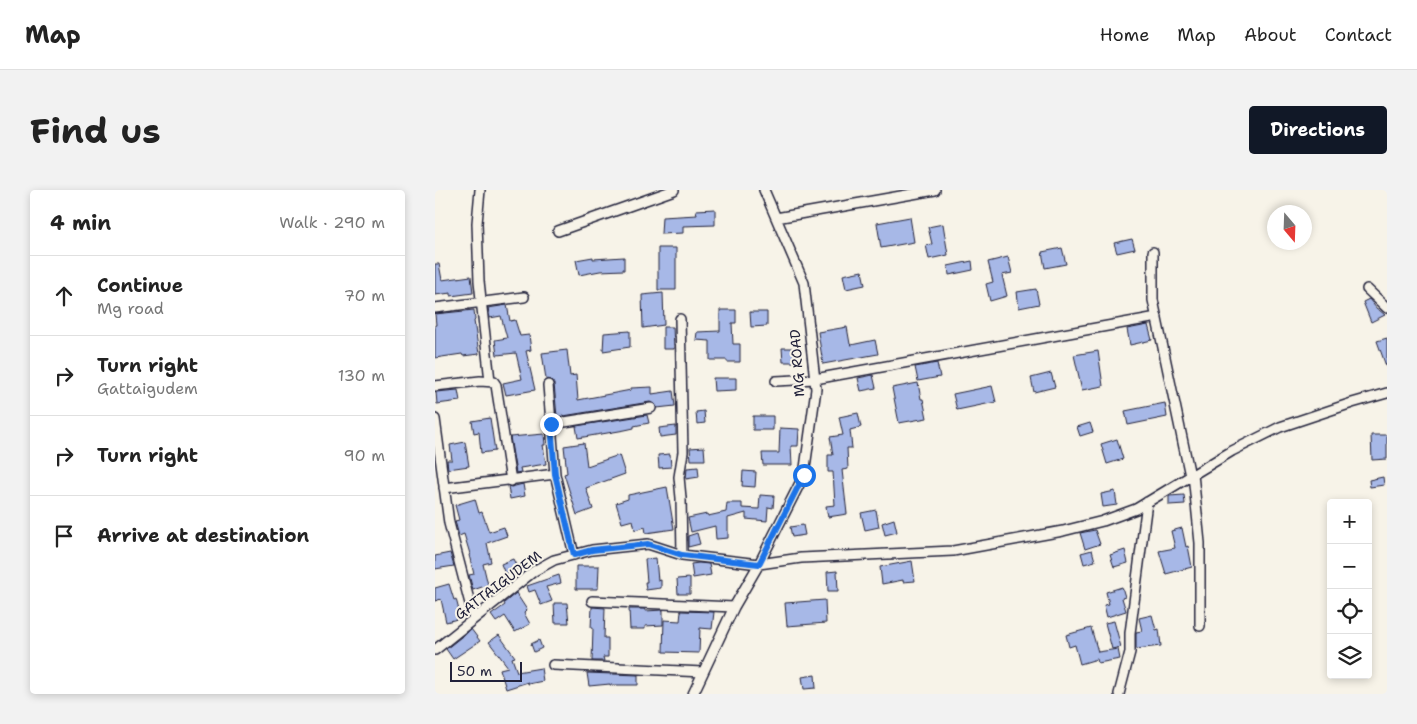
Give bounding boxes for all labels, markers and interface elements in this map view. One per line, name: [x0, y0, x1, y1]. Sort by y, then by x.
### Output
text: Map: [25, 19, 81, 51]
text: Home: [1100, 23, 1149, 47]
text: Map: [1177, 23, 1216, 47]
text: About: [1244, 23, 1297, 47]
text: Contact: [1325, 23, 1392, 47]
button: Directions: [1249, 106, 1387, 154]
text: Find us: [30, 107, 161, 154]
north arrow: [1267, 205, 1312, 250]
text: 4 min: [50, 209, 111, 237]
text: Walk · 290 m: [279, 212, 385, 233]
text: Continue: [97, 273, 183, 298]
icon: ahead: [50, 282, 78, 310]
text: 70 m: [344, 285, 385, 306]
text: Mg road: [97, 298, 164, 319]
street label: MG ROAD: [786, 329, 808, 397]
text: Turn right: [97, 353, 198, 378]
icon: right: [50, 362, 78, 390]
text: 130 m: [338, 365, 385, 386]
text: Gattaigudem: [97, 378, 198, 399]
route end: [540, 413, 563, 436]
icon: right: [50, 442, 78, 470]
text: Turn right: [97, 443, 198, 468]
text: 90 m: [344, 445, 385, 466]
route start: [793, 464, 816, 487]
map controls: [1327, 499, 1372, 679]
button: +: [1327, 499, 1372, 544]
icon: arrive: [50, 522, 78, 550]
text: Arrive at destination: [97, 523, 309, 548]
button: −: [1327, 544, 1372, 589]
street label: GATTAIGUDEM: [451, 547, 545, 623]
button: locate: [1327, 589, 1372, 634]
button: layers: [1327, 634, 1372, 679]
scale bar: [450, 659, 523, 682]
text: 50 m: [457, 662, 492, 680]

